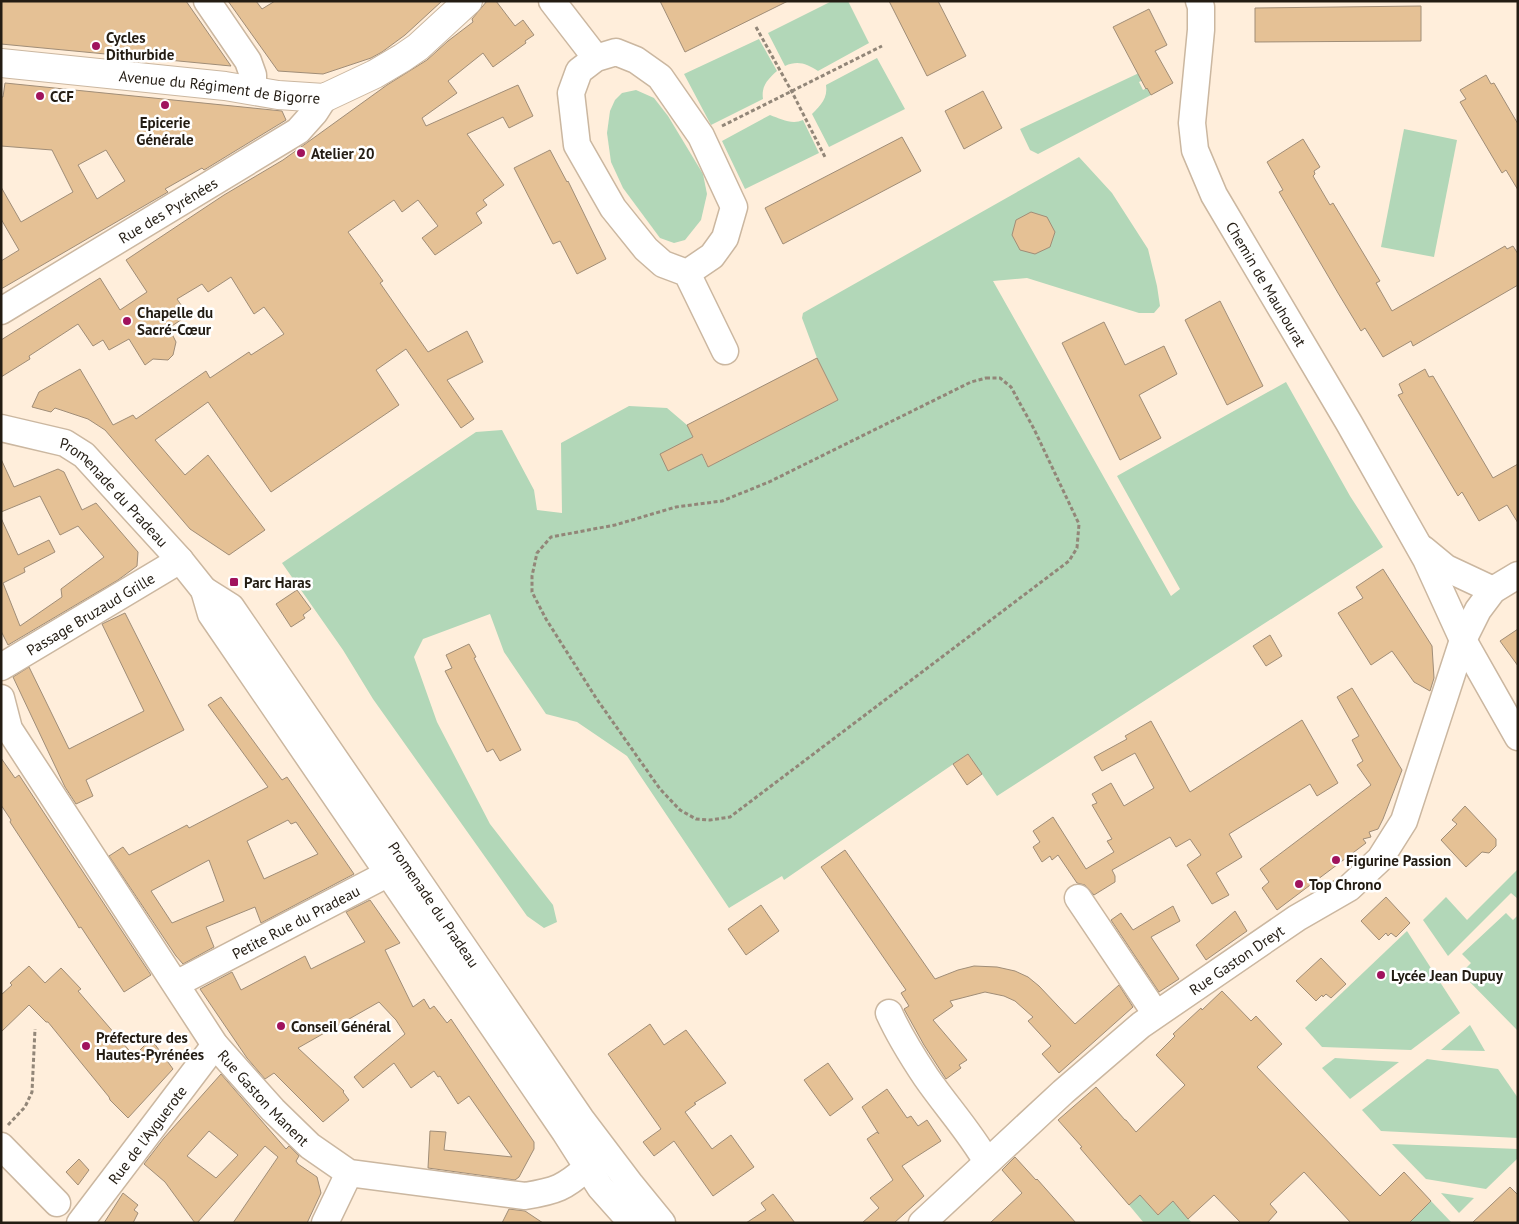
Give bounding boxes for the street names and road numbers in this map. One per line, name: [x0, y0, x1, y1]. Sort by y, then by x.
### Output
street label: Avenue du Régiment de Bigorre: [118, 66, 321, 107]
street label: Rue des Pyrénées: [115, 173, 221, 247]
street label: Chemin de Mauhourat: [1222, 218, 1311, 350]
street label: Promenade du Pradeau: [58, 433, 173, 551]
street label: Passage Bruzaud Grille: [23, 568, 158, 659]
street label: Promenade du Pradeau: [385, 838, 484, 971]
street label: Petite Rue du Pradeau: [229, 880, 363, 963]
street label: Rue Gaston Dreyt: [1185, 920, 1288, 999]
street label: Rue Gaston Manent: [214, 1046, 313, 1150]
street label: Rue de l'Ayguerote: [104, 1082, 190, 1188]

